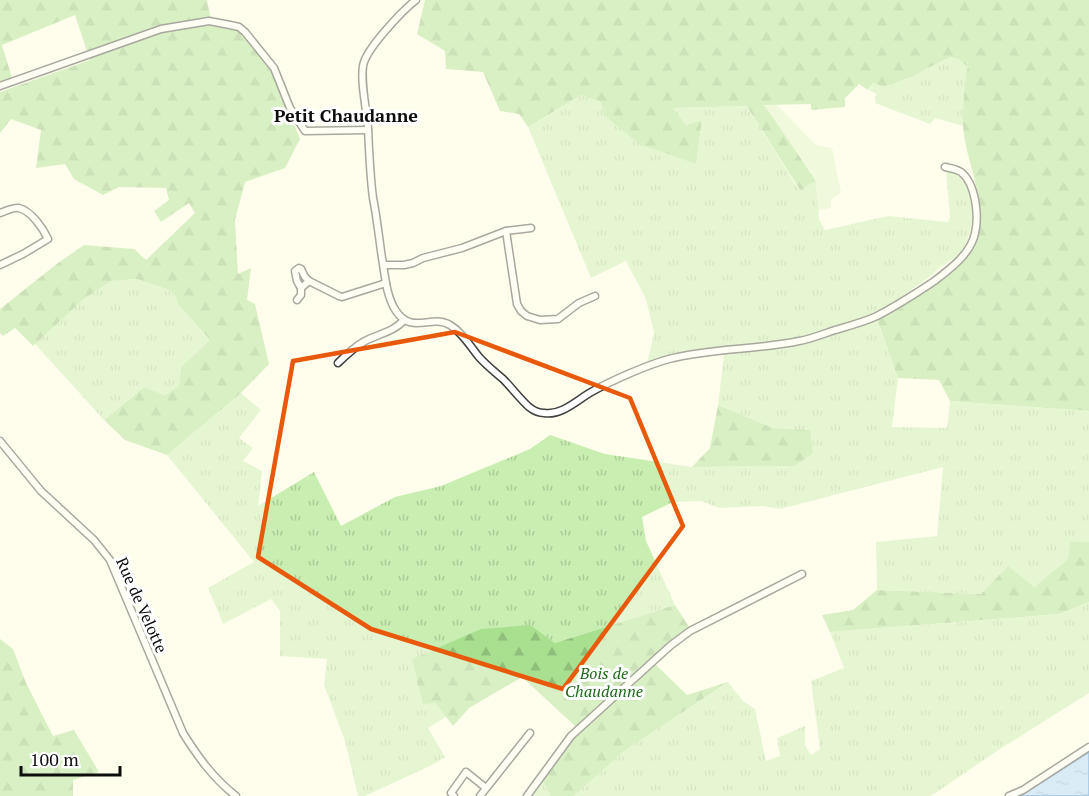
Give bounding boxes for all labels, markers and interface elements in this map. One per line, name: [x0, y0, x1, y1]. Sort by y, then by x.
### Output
district label: Petit Chaudanne: [274, 103, 418, 127]
street label: Rue de Velotte: [111, 554, 173, 656]
park label: Bois de Chaudanne: [565, 662, 643, 702]
scale bar: [21, 739, 120, 777]
text: 100 m: [30, 747, 79, 771]

